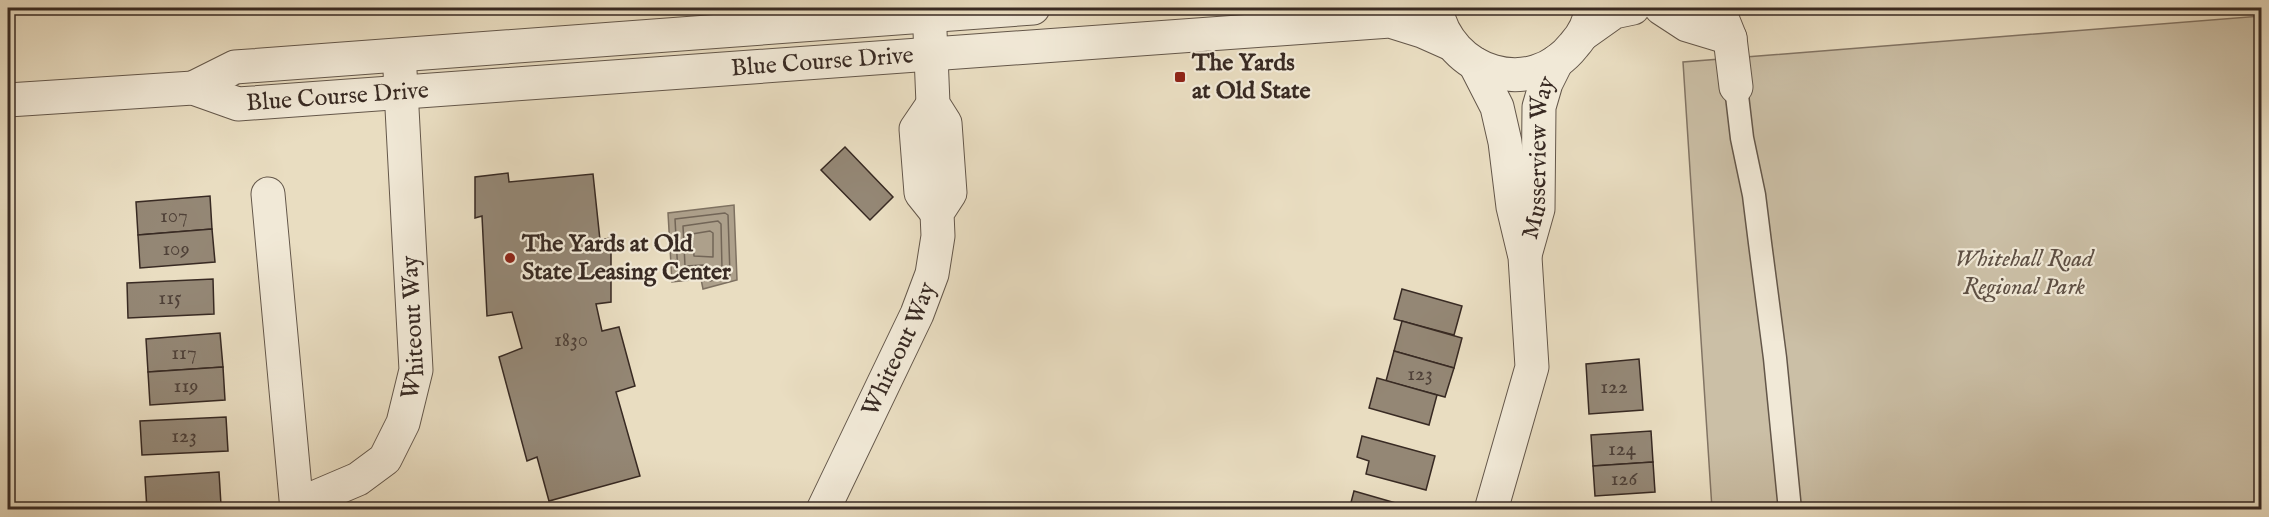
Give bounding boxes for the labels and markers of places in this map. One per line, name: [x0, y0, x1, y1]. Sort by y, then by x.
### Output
place label: The Yards at Old State: [1191, 48, 1310, 107]
marker: The Yards at Old State: [1173, 70, 1187, 84]
place label: The Yards at Old State Leasing Center: [521, 229, 731, 288]
marker: The Yards at Old State Leasing Center: [503, 251, 517, 265]

